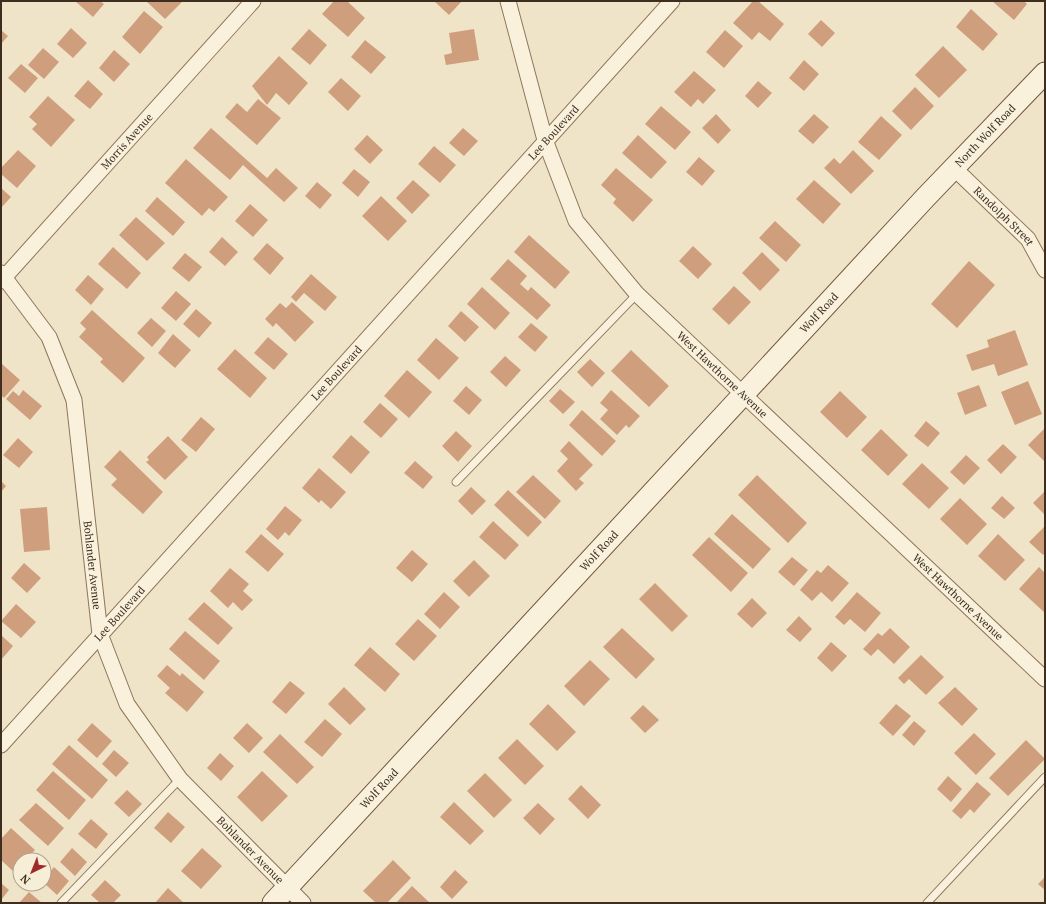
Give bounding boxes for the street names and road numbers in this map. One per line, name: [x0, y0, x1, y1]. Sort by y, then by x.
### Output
street label: North Wolf Road: [952, 101, 1018, 170]
street label: Lee Boulevard: [525, 102, 582, 163]
street label: Morris Avenue: [98, 110, 156, 172]
street label: Randolph Street: [971, 184, 1037, 248]
street label: Wolf Road: [797, 290, 841, 336]
street label: West Hawthorne Avenue: [674, 328, 771, 421]
street label: Lee Boulevard: [308, 343, 365, 403]
street label: Bohlander Avenue: [80, 520, 104, 611]
street label: Wolf Road: [577, 527, 621, 574]
street label: West Hawthorne Avenue: [910, 551, 1007, 643]
street label: Lee Boulevard: [91, 583, 148, 644]
street label: Wolf Road: [357, 765, 401, 812]
street label: Bohlander Avenue: [214, 813, 287, 887]

